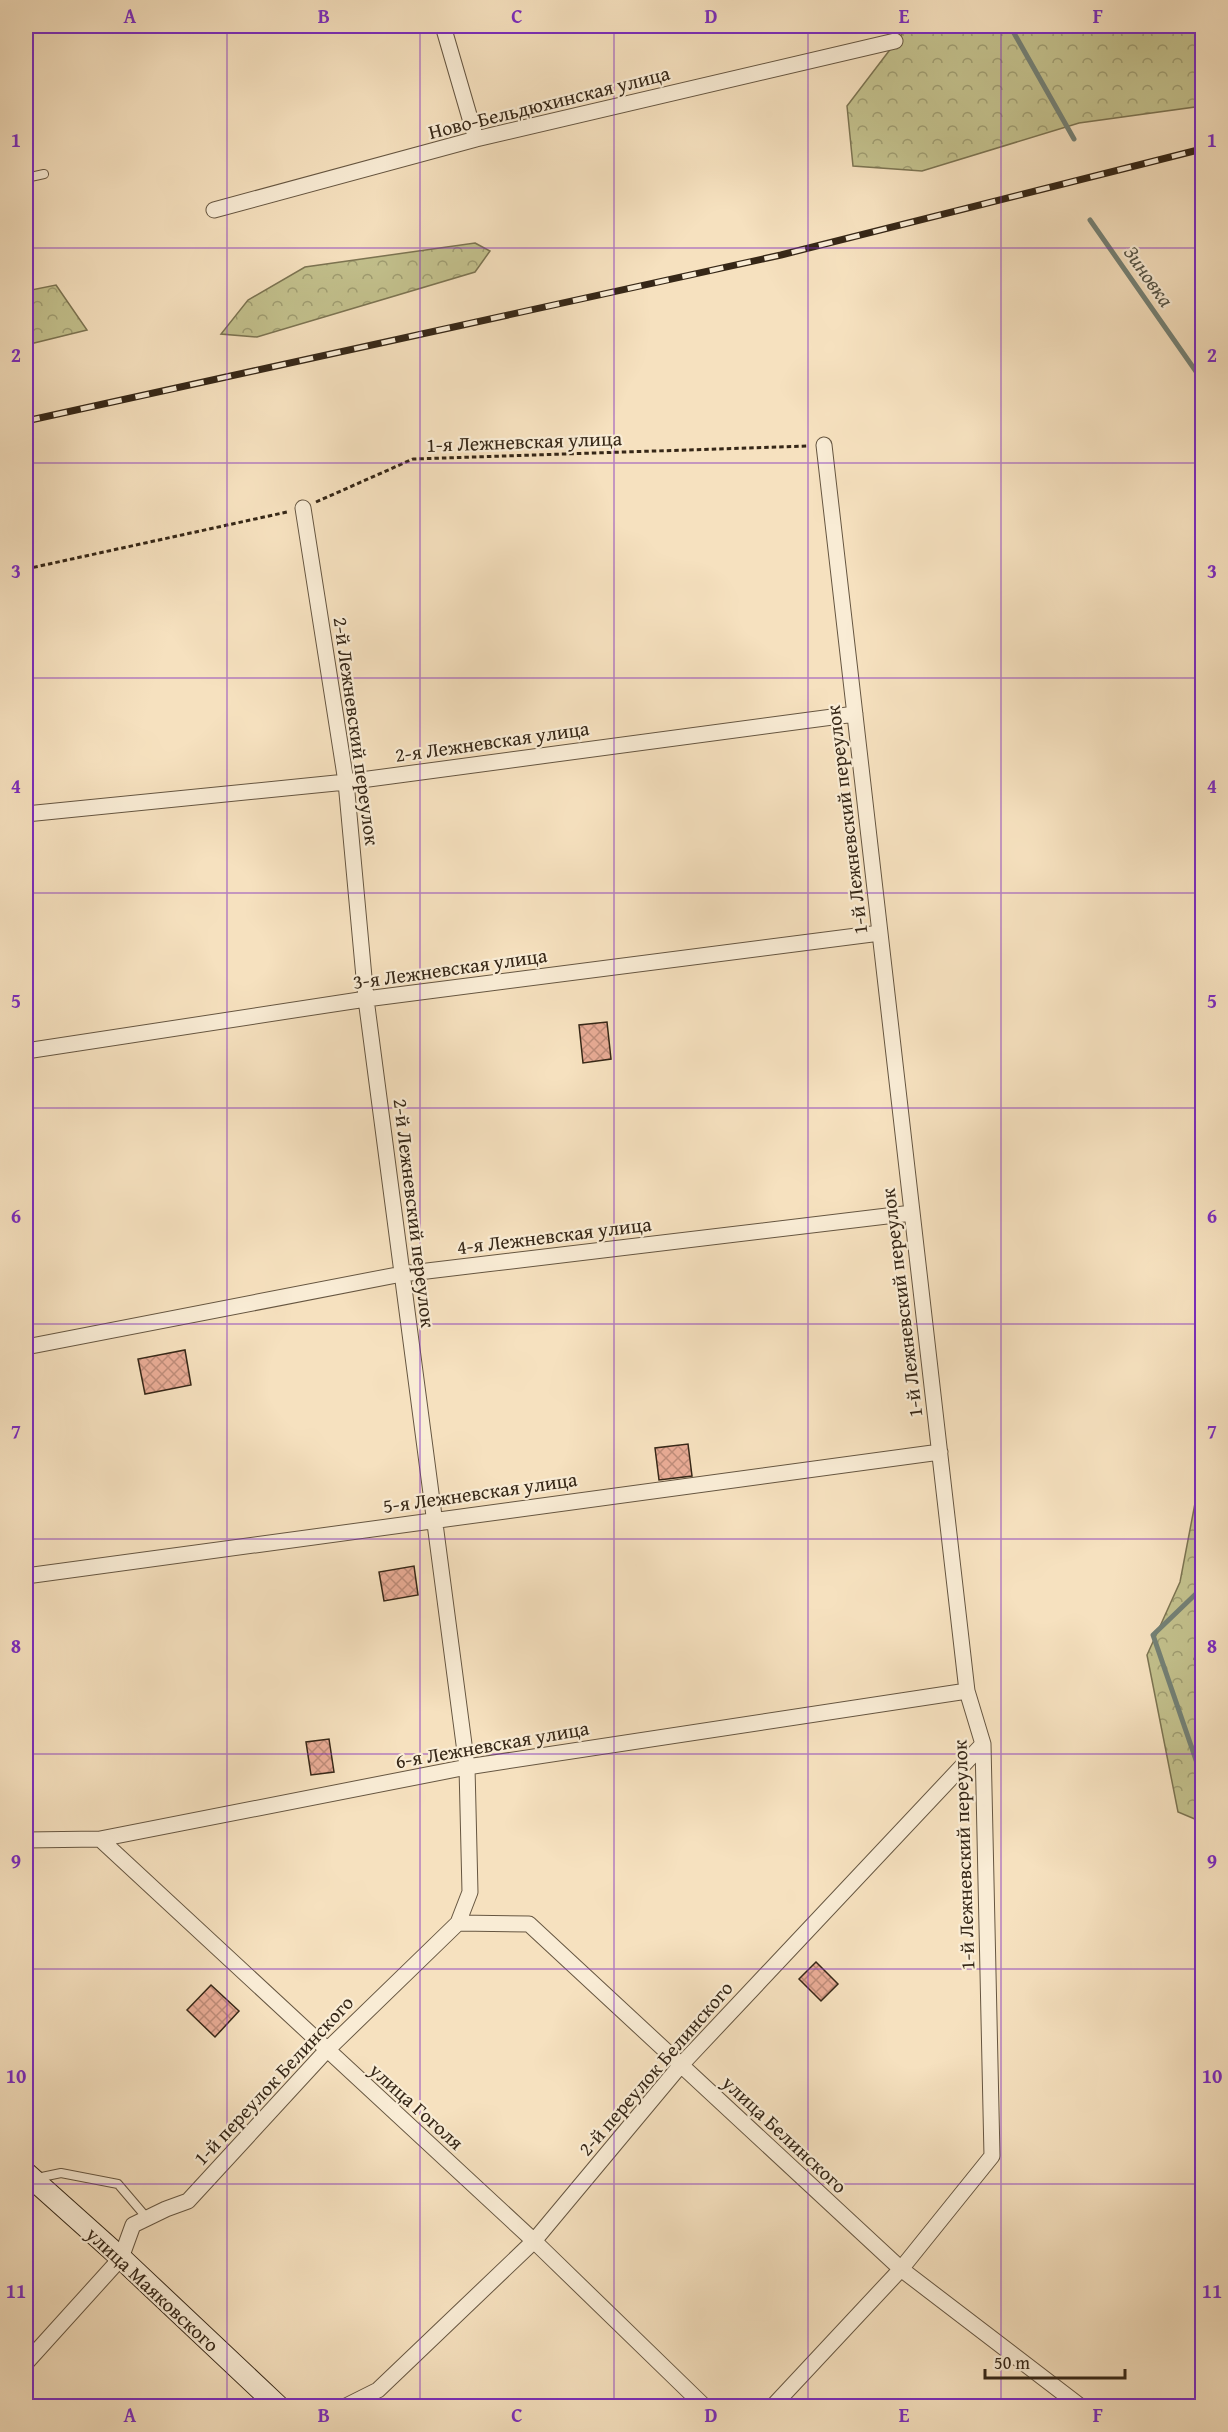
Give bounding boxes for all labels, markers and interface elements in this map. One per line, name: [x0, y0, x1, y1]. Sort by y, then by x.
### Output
text: A: [124, 1, 137, 30]
text: B: [318, 1, 330, 30]
text: C: [511, 1, 523, 30]
text: D: [704, 1, 718, 30]
text: E: [899, 1, 910, 30]
text: F: [1093, 1, 1103, 30]
street label: Ново-Бельдюхинская улица: [425, 58, 673, 146]
text: 1: [11, 125, 21, 154]
text: 1: [1207, 125, 1217, 154]
water label: Зиновка: [1116, 239, 1182, 314]
text: 2: [11, 340, 21, 369]
text: 2: [1207, 340, 1217, 369]
street label: 1-я Лежневская улица: [426, 423, 623, 459]
text: 3: [11, 556, 21, 585]
text: 3: [1207, 556, 1217, 585]
street label: 2-й Лежневский переулок: [327, 615, 387, 848]
street label: 1-й Лежневский переулок: [817, 703, 874, 936]
street label: 2-я Лежневская улица: [393, 713, 591, 769]
text: 4: [11, 771, 21, 800]
text: 4: [1207, 771, 1217, 800]
street label: 3-я Лежневская улица: [351, 940, 549, 996]
text: 5: [11, 986, 21, 1015]
text: 5: [1207, 986, 1217, 1015]
street label: 2-й Лежневский переулок: [387, 1097, 444, 1330]
street label: 1-й Лежневский переулок: [872, 1186, 929, 1419]
text: 6: [11, 1201, 21, 1230]
text: 6: [1207, 1201, 1217, 1230]
street label: 4-я Лежневская улица: [455, 1209, 653, 1261]
text: 7: [11, 1416, 21, 1445]
text: 7: [1207, 1416, 1217, 1445]
street label: 5-я Лежневская улица: [381, 1464, 579, 1520]
text: 8: [11, 1631, 21, 1660]
text: 8: [1207, 1631, 1217, 1660]
street label: 6-я Лежневская улица: [393, 1713, 591, 1775]
street label: 1-й Лежневский переулок: [944, 1739, 982, 1971]
text: 9: [11, 1846, 21, 1875]
text: 9: [1207, 1846, 1217, 1875]
street label: 2-й переулок Белинского: [571, 1974, 739, 2162]
street label: 1-й переулок Белинского: [186, 1988, 360, 2172]
street label: улица Гоголя: [363, 2055, 471, 2156]
text: 10: [6, 2061, 26, 2090]
text: 10: [1202, 2061, 1222, 2090]
street label: улица Белинского: [715, 2068, 854, 2200]
street label: улица Маяковского: [79, 2219, 226, 2358]
text: 11: [6, 2276, 26, 2305]
text: 11: [1202, 2276, 1222, 2305]
scale bar: [985, 2342, 1124, 2380]
text: 50 m: [994, 2349, 1030, 2376]
text: A: [124, 2400, 137, 2429]
text: B: [318, 2400, 330, 2429]
text: C: [511, 2400, 523, 2429]
text: D: [704, 2400, 718, 2429]
text: E: [899, 2400, 910, 2429]
text: F: [1093, 2400, 1103, 2429]

